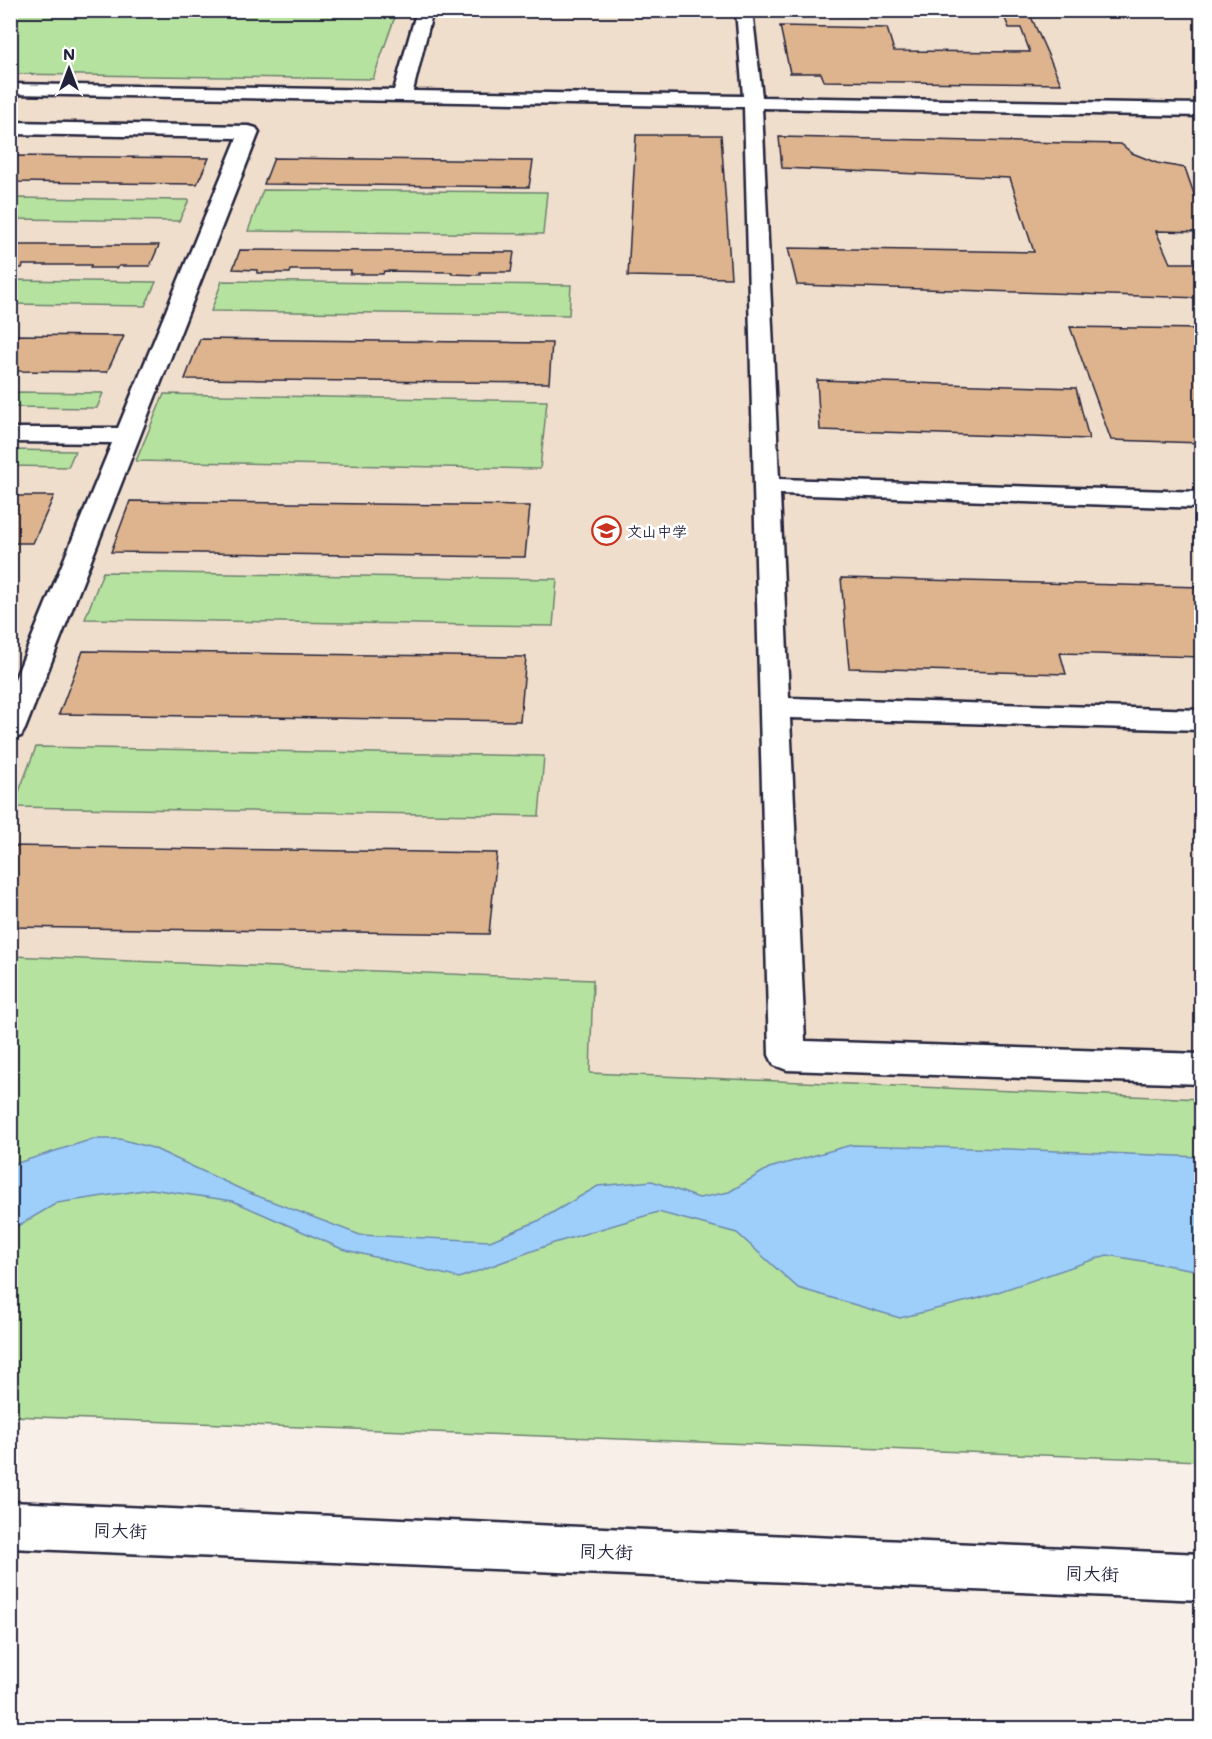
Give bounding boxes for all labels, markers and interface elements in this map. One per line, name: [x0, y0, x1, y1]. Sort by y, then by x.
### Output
north arrow: [39, 39, 99, 99]
text: N: [63, 43, 75, 64]
school or university icon: 文山中学: [590, 515, 622, 547]
place label: 文山中学: [627, 521, 687, 541]
street label: 同大街: [93, 1517, 147, 1543]
street label: 同大街: [579, 1538, 633, 1564]
street label: 同大街: [1065, 1560, 1119, 1586]

